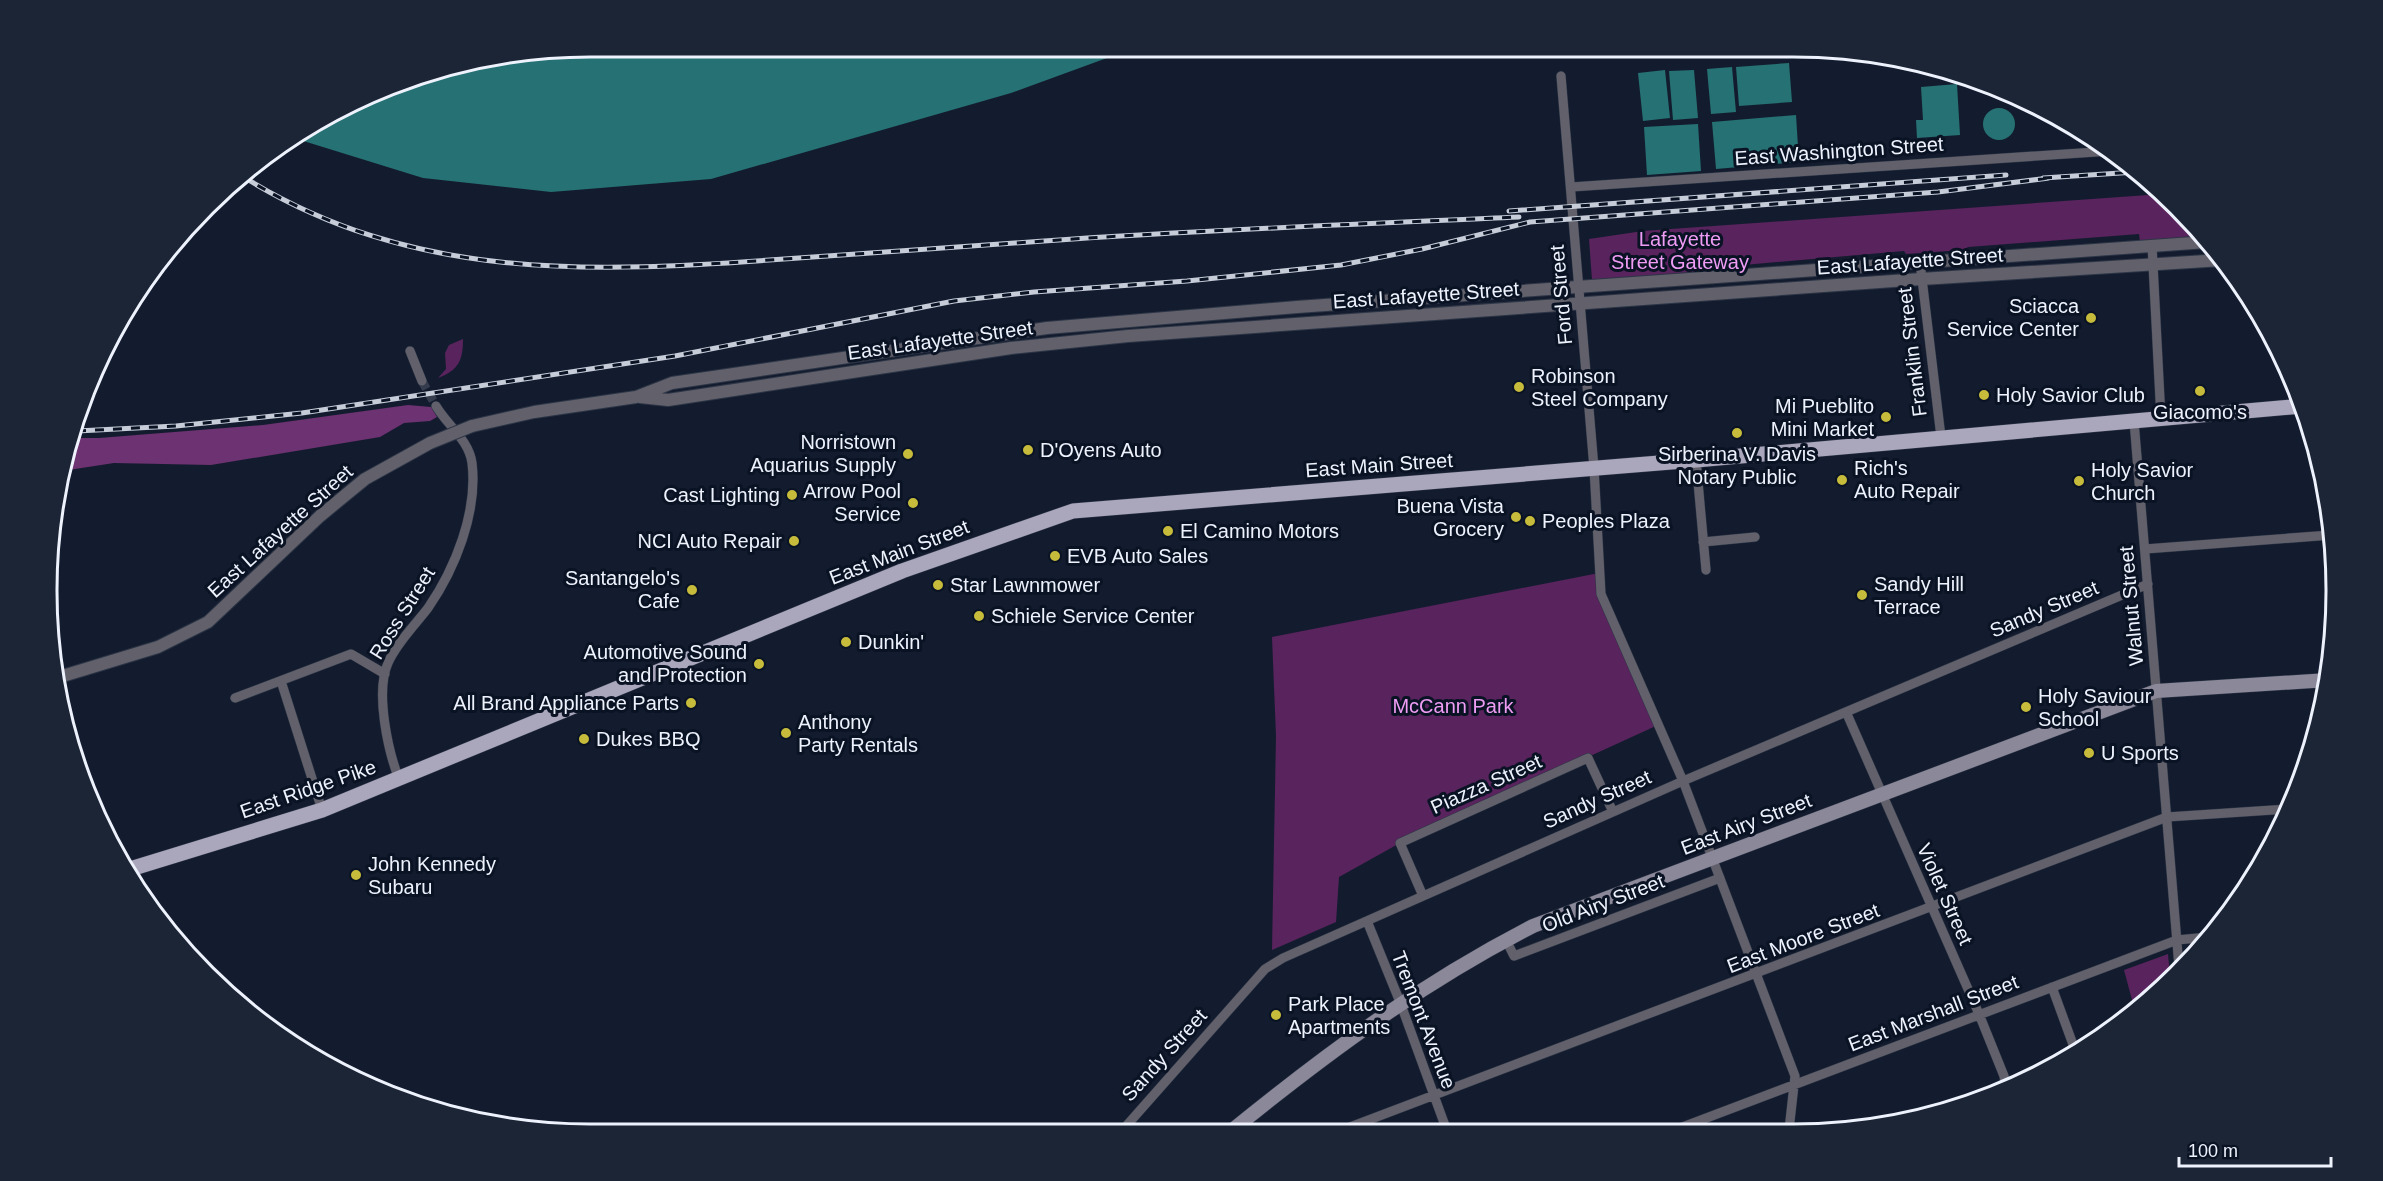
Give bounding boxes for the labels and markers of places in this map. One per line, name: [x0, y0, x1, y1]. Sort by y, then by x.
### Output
place label: Sciacca Service Center: [1947, 295, 2080, 340]
marker: Sciacca Service Center: [2084, 311, 2098, 325]
place label: Robinson Steel Company: [1531, 365, 1668, 410]
marker: Robinson Steel Company: [1512, 380, 1526, 394]
place label: Holy Savior Club: [1996, 384, 2145, 406]
marker: Giacomo's: [2193, 384, 2207, 398]
marker: Holy Savior Club: [1977, 388, 1991, 402]
place label: Mi Pueblito Mini Market: [1771, 395, 1874, 440]
place label: Giacomo's: [2153, 401, 2247, 423]
marker: Mi Pueblito Mini Market: [1879, 410, 1893, 424]
marker: Sirberina V. Davis Notary Public: [1730, 426, 1744, 440]
place label: Norristown Aquarius Supply: [750, 431, 896, 476]
place label: D'Oyens Auto: [1040, 439, 1162, 461]
marker: D'Oyens Auto: [1021, 443, 1035, 457]
place label: Sirberina V. Davis Notary Public: [1658, 443, 1816, 488]
marker: Norristown Aquarius Supply: [901, 447, 915, 461]
place label: Rich's Auto Repair: [1854, 457, 1960, 502]
place label: Holy Savior Church: [2091, 459, 2194, 504]
marker: Rich's Auto Repair: [1835, 473, 1849, 487]
marker: Holy Savior Church: [2072, 474, 2086, 488]
place label: Arrow Pool Service: [803, 480, 901, 525]
place label: Cast Lighting: [663, 484, 780, 506]
marker: Cast Lighting: [785, 488, 799, 502]
place label: Buena Vista Grocery: [1397, 495, 1505, 540]
marker: Arrow Pool Service: [906, 496, 920, 510]
marker: Buena Vista Grocery: [1509, 510, 1523, 524]
place label: Peoples Plaza: [1542, 510, 1671, 532]
marker: Peoples Plaza: [1523, 514, 1537, 528]
place label: El Camino Motors: [1180, 520, 1339, 542]
marker: El Camino Motors: [1161, 524, 1175, 538]
place label: NCI Auto Repair: [637, 530, 782, 552]
marker: NCI Auto Repair: [787, 534, 801, 548]
place label: EVB Auto Sales: [1067, 545, 1208, 567]
marker: EVB Auto Sales: [1048, 549, 1062, 563]
place label: Santangelo's Cafe: [565, 567, 680, 612]
place label: Sandy Hill Terrace: [1874, 573, 1964, 618]
place label: Star Lawnmower: [950, 574, 1100, 596]
marker: Star Lawnmower: [931, 578, 945, 592]
marker: Santangelo's Cafe: [685, 583, 699, 597]
marker: Sandy Hill Terrace: [1855, 588, 1869, 602]
place label: Schiele Service Center: [991, 605, 1195, 627]
marker: Schiele Service Center: [972, 609, 986, 623]
place label: Dunkin': [858, 631, 924, 653]
marker: Dunkin': [839, 635, 853, 649]
place label: Automotive Sound and Protection: [584, 641, 747, 686]
marker: Automotive Sound and Protection: [752, 657, 766, 671]
place label: Holy Saviour School: [2038, 685, 2152, 730]
place label: All Brand Appliance Parts: [453, 692, 679, 714]
marker: All Brand Appliance Parts: [684, 696, 698, 710]
marker: Holy Saviour School: [2019, 700, 2033, 714]
place label: Anthony Party Rentals: [798, 711, 918, 756]
marker: Anthony Party Rentals: [779, 726, 793, 740]
place label: Dukes BBQ: [596, 728, 700, 750]
marker: Dukes BBQ: [577, 732, 591, 746]
place label: U Sports: [2101, 742, 2179, 764]
marker: U Sports: [2082, 746, 2096, 760]
place label: John Kennedy Subaru: [368, 853, 496, 898]
marker: John Kennedy Subaru: [349, 868, 363, 882]
place label: Park Place Apartments: [1288, 993, 1390, 1038]
marker: Park Place Apartments: [1269, 1008, 1283, 1022]

